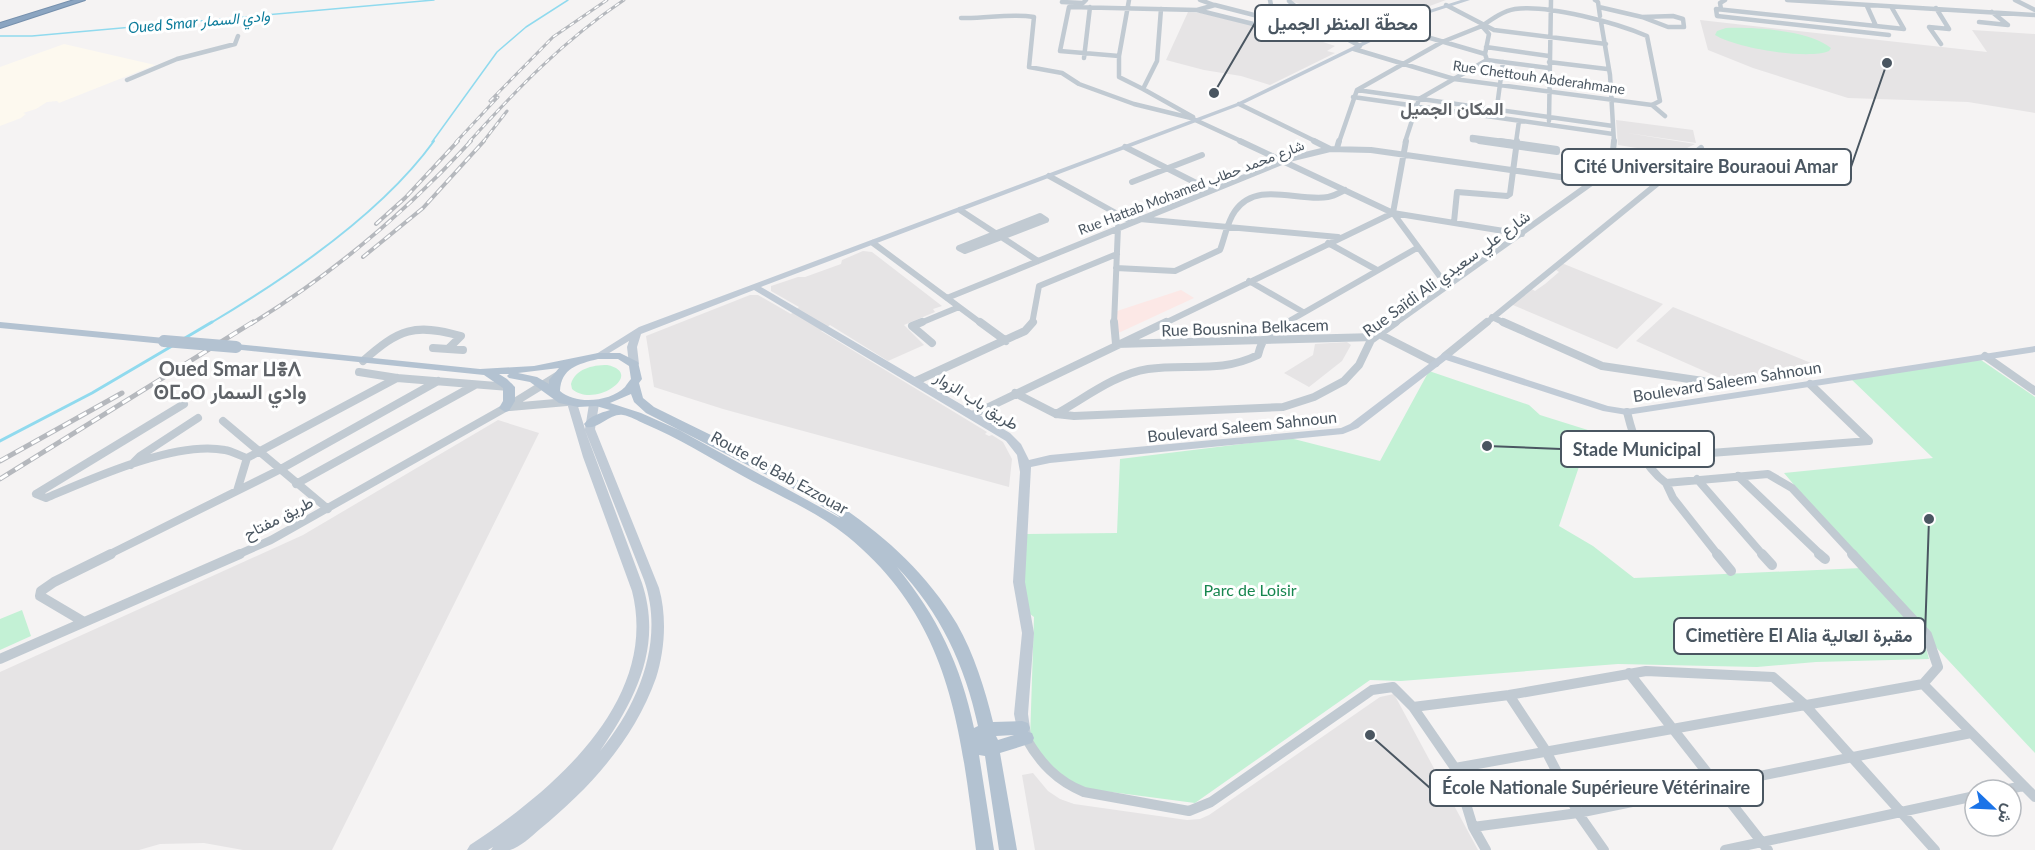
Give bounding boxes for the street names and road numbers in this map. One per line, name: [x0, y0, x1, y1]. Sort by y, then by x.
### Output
street label: Rue Chettouh Abderahmane: [1452, 56, 1626, 98]
street label: Rue Hattab Mohamed شارع محمد حطاب: [1075, 136, 1308, 241]
street label: Rue Saïdi Ali شارع علي سعيدي: [1359, 206, 1536, 344]
street label: Rue Bousnina Belkacem: [1161, 315, 1329, 339]
street label: Boulevard Saleem Sahnoun: [1631, 357, 1823, 405]
street label: طريق باب الزوار: [930, 366, 1023, 435]
street label: Boulevard Saleem Sahnoun: [1146, 407, 1338, 445]
street label: Route de Bab Ezzouar: [708, 426, 852, 518]
street label: طريق مفتاح: [240, 491, 317, 545]

